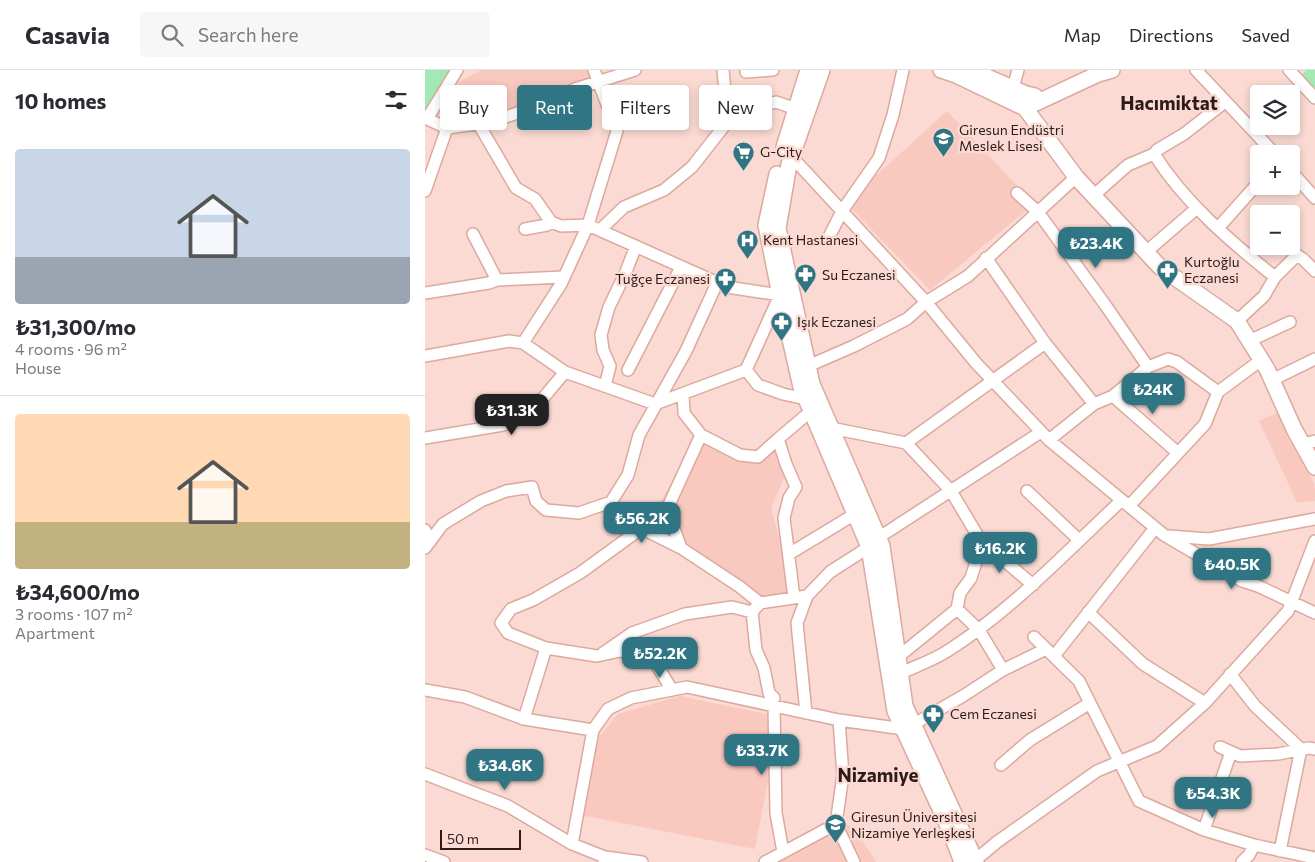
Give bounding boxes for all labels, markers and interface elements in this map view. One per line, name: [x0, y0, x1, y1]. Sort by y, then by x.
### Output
search box: [140, 12, 490, 57]
text: Casavia: [25, 20, 110, 49]
icon: search: [158, 21, 186, 49]
text: Search here: [198, 23, 298, 46]
text: Map: [1064, 24, 1101, 46]
text: Directions: [1129, 24, 1213, 46]
text: Saved: [1241, 24, 1290, 46]
chip: Buy: [440, 85, 507, 130]
chip: Rent: [517, 85, 592, 130]
chip: Filters: [602, 85, 689, 130]
chip: New: [699, 85, 772, 130]
map controls: [1250, 85, 1300, 255]
button: layers: [1250, 85, 1300, 135]
icon: filters: [382, 86, 410, 114]
text: 10 homes: [15, 88, 106, 113]
district label: Hacımiktat: [1120, 91, 1218, 114]
place label: Giresun Endüstri Meslek Lisesi: [959, 121, 1064, 154]
school or university icon: Giresun Endüstri Meslek Lisesi: [931, 126, 955, 157]
supermarket icon: G-City: [732, 140, 756, 171]
place label: G-City: [760, 143, 802, 160]
button: +: [1250, 145, 1300, 195]
icon: home: [168, 181, 258, 271]
button: −: [1250, 205, 1300, 255]
pin: ₺23.4K: [1055, 226, 1137, 269]
hospital icon: Kent Hastanesi: [735, 228, 759, 259]
place label: Kent Hastanesi: [763, 231, 858, 248]
text: ₺23.4K: [1069, 233, 1123, 252]
place label: Kurtoğlu Eczanesi: [1184, 253, 1240, 286]
pharmacy icon: Kurtoğlu Eczanesi: [1156, 258, 1180, 289]
pharmacy icon: Su Eczanesi: [794, 263, 818, 294]
place label: Su Eczanesi: [822, 266, 896, 283]
pharmacy icon: Tuğçe Eczanesi: [714, 267, 738, 298]
place label: Tuğçe Eczanesi: [615, 270, 710, 287]
pharmacy icon: Işık Eczanesi: [769, 310, 793, 341]
place label: Işık Eczanesi: [797, 313, 876, 330]
text: ₺31,300/mo: [15, 314, 136, 339]
text: 4 rooms · 96 m²: [15, 339, 127, 358]
text: House: [15, 358, 61, 377]
pin: ₺24K: [1123, 372, 1183, 415]
text: ₺24K: [1133, 379, 1173, 398]
pin: ₺31.3K: [471, 394, 553, 436]
text: ₺31.3K: [486, 400, 538, 419]
icon: home: [168, 447, 258, 537]
pin: ₺56.2K: [601, 502, 683, 544]
text: ₺56.2K: [615, 508, 669, 527]
pin: ₺16.2K: [959, 532, 1041, 574]
text: ₺16.2K: [974, 538, 1026, 557]
pin: ₺40.5K: [1191, 548, 1273, 590]
text: ₺40.5K: [1204, 554, 1260, 573]
text: ₺34,600/mo: [15, 579, 140, 604]
text: 3 rooms · 107 m²: [15, 604, 133, 623]
text: Apartment: [15, 623, 95, 642]
pin: ₺52.2K: [619, 636, 701, 679]
text: ₺52.2K: [633, 643, 687, 662]
pharmacy icon: Cem Eczanesi: [922, 702, 946, 733]
place label: Cem Eczanesi: [950, 705, 1037, 722]
pin: ₺33.7K: [721, 734, 803, 776]
text: ₺33.7K: [735, 740, 789, 759]
pin: ₺34.6K: [464, 748, 546, 791]
text: ₺34.6K: [477, 755, 533, 774]
district label: Nizamiye: [837, 763, 919, 786]
pin: ₺54.3K: [1172, 776, 1254, 819]
text: ₺54.3K: [1185, 783, 1241, 802]
place label: Giresun Üniversitesi Nizamiye Yerleşkesi: [851, 808, 977, 841]
school or university icon: Giresun Üniversitesi Nizamiye Yerleşkesi: [823, 813, 847, 844]
scale bar: [440, 827, 521, 850]
text: 50 m: [447, 830, 479, 847]

